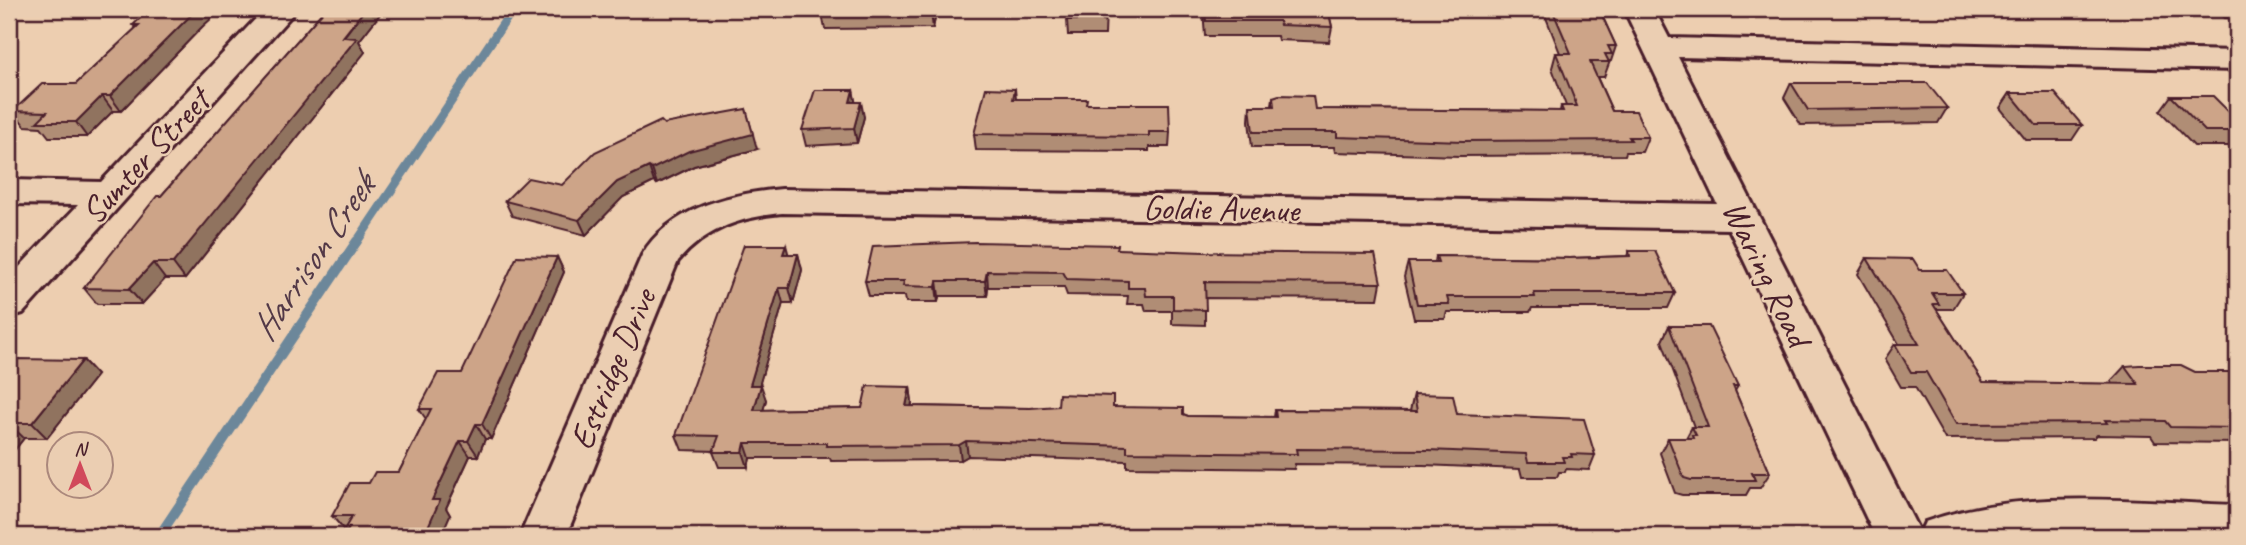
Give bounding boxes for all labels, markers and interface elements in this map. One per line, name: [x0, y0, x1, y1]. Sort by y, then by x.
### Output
street label: Sumter Street: [71, 76, 223, 234]
water label: Harrison Creek: [240, 159, 389, 349]
street label: Goldie Avenue: [1143, 185, 1302, 232]
street label: Waring Road: [1712, 193, 1823, 358]
street label: Estridge Drive: [559, 280, 667, 456]
north arrow: [46, 430, 116, 500]
text: N: [74, 437, 89, 461]

